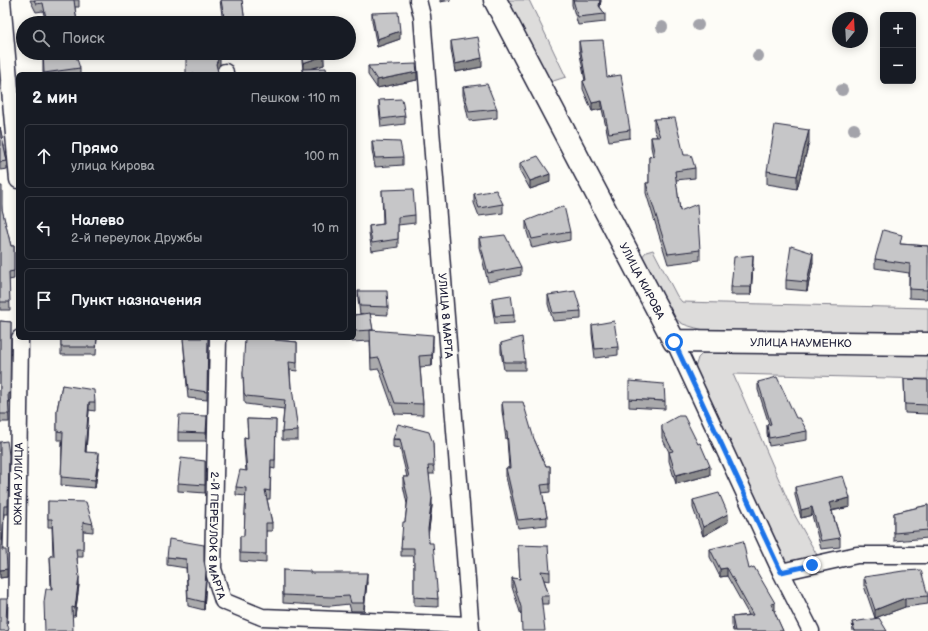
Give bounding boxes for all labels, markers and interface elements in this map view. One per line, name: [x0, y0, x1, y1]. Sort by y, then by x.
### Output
north arrow: [832, 12, 868, 48]
map controls: [880, 12, 916, 84]
button: +: [880, 12, 916, 48]
search box: [16, 16, 356, 60]
icon: search: [30, 27, 52, 49]
text: Поиск: [62, 29, 105, 48]
button: −: [880, 48, 916, 84]
text: 2 мин: [32, 88, 78, 108]
text: Пешком · 110 m: [251, 90, 340, 106]
text: Прямо: [71, 139, 118, 158]
icon: ahead: [33, 145, 55, 167]
text: 100 m: [304, 148, 339, 164]
text: улица Кирова: [71, 158, 155, 174]
text: Налево: [71, 211, 124, 230]
icon: left: [33, 217, 55, 239]
text: 10 m: [312, 220, 339, 236]
text: 2-й переулок Дружбы: [71, 230, 202, 246]
street label: УЛИЦА КИРОВА: [617, 241, 667, 322]
street label: УЛИЦА 8 МАРТА: [435, 272, 455, 359]
icon: arrive: [33, 289, 55, 311]
text: Пункт назначения: [71, 291, 202, 310]
route start: [665, 333, 683, 351]
street label: УЛИЦА НАУМЕНКО: [750, 336, 852, 350]
street label: ЮЖНАЯ УЛИЦА: [11, 442, 26, 526]
street label: 2-Й ПЕРЕУЛОК 8 МАРТА: [206, 471, 228, 601]
route end: [803, 556, 821, 574]

